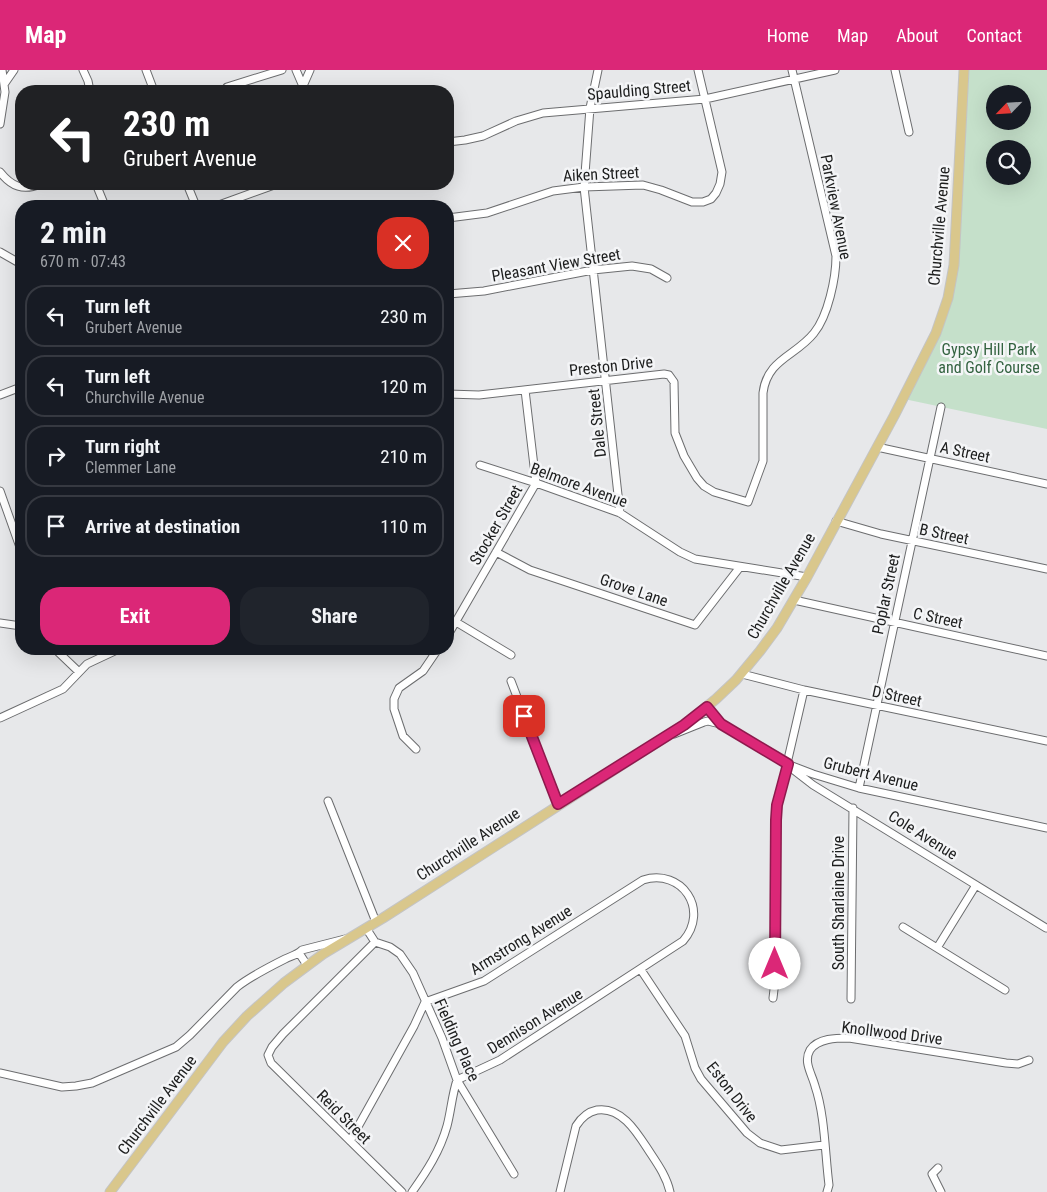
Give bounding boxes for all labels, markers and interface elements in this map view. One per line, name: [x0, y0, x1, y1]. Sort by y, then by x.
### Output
text: Map: [25, 21, 66, 49]
text: Home: [767, 25, 809, 46]
text: Map: [837, 25, 868, 46]
text: About: [896, 25, 938, 46]
text: Contact: [966, 25, 1022, 46]
street label: Spaulding Street: [587, 76, 692, 104]
north arrow: [986, 85, 1031, 130]
map controls: [986, 85, 1031, 185]
text: 230 m: [123, 104, 210, 145]
icon: left: [40, 105, 105, 170]
button: search: [986, 140, 1031, 185]
text: Grubert Avenue: [123, 146, 257, 171]
street label: Parkview Avenue: [816, 153, 856, 261]
street label: Aiken Street: [562, 163, 640, 185]
street label: Churchville Avenue: [924, 166, 954, 286]
text: 2 min: [40, 215, 107, 250]
button: close: [377, 217, 429, 269]
street label: Pleasant View Street: [490, 244, 622, 286]
text: 670 m · 07:43: [40, 252, 126, 271]
text: Turn left: [85, 295, 150, 318]
icon: left: [42, 302, 70, 330]
text: 230 m: [380, 305, 427, 328]
text: Grubert Avenue: [85, 318, 182, 337]
park label: Gypsy Hill Park and Golf Course: [938, 340, 1040, 377]
street label: Preston Drive: [568, 352, 654, 380]
text: Turn left: [85, 365, 150, 388]
icon: left: [42, 372, 70, 400]
text: 120 m: [380, 375, 427, 398]
street label: Dale Street: [584, 387, 610, 458]
text: Churchville Avenue: [85, 388, 204, 407]
text: Turn right: [85, 435, 160, 458]
street label: A Street: [938, 437, 992, 467]
icon: right: [42, 442, 70, 470]
text: 210 m: [380, 445, 427, 468]
text: Clemmer Lane: [85, 458, 176, 477]
street label: Belmore Avenue: [528, 459, 630, 511]
street label: Stocker Street: [466, 482, 527, 568]
icon: arrive: [42, 512, 70, 540]
text: Arrive at destination: [85, 515, 240, 538]
text: 110 m: [380, 515, 427, 538]
street label: B Street: [918, 520, 971, 549]
street label: Churchville Avenue: [743, 530, 819, 642]
street label: Poplar Street: [868, 552, 904, 636]
street label: Grove Lane: [598, 570, 670, 610]
button: Exit: [40, 587, 230, 645]
button: Share: [240, 587, 429, 645]
street label: C Street: [911, 603, 965, 633]
street label: D Street: [870, 681, 924, 711]
pin: [503, 695, 545, 737]
icon: arrive: [510, 702, 538, 730]
street label: Grubert Avenue: [822, 753, 920, 795]
street label: Churchville Avenue: [413, 803, 523, 885]
street label: Cole Avenue: [885, 806, 961, 864]
street label: South Sharlaine Drive: [829, 836, 848, 970]
street label: Armstrong Avenue: [467, 901, 575, 979]
position arrow: [748, 937, 800, 989]
street label: Dennison Avenue: [484, 984, 586, 1058]
street label: Fielding Place: [430, 996, 484, 1084]
street label: Knollwood Drive: [840, 1017, 944, 1049]
street label: Churchville Avenue: [113, 1052, 201, 1158]
street label: Eston Drive: [703, 1058, 761, 1126]
street label: Reid Street: [313, 1086, 375, 1148]

